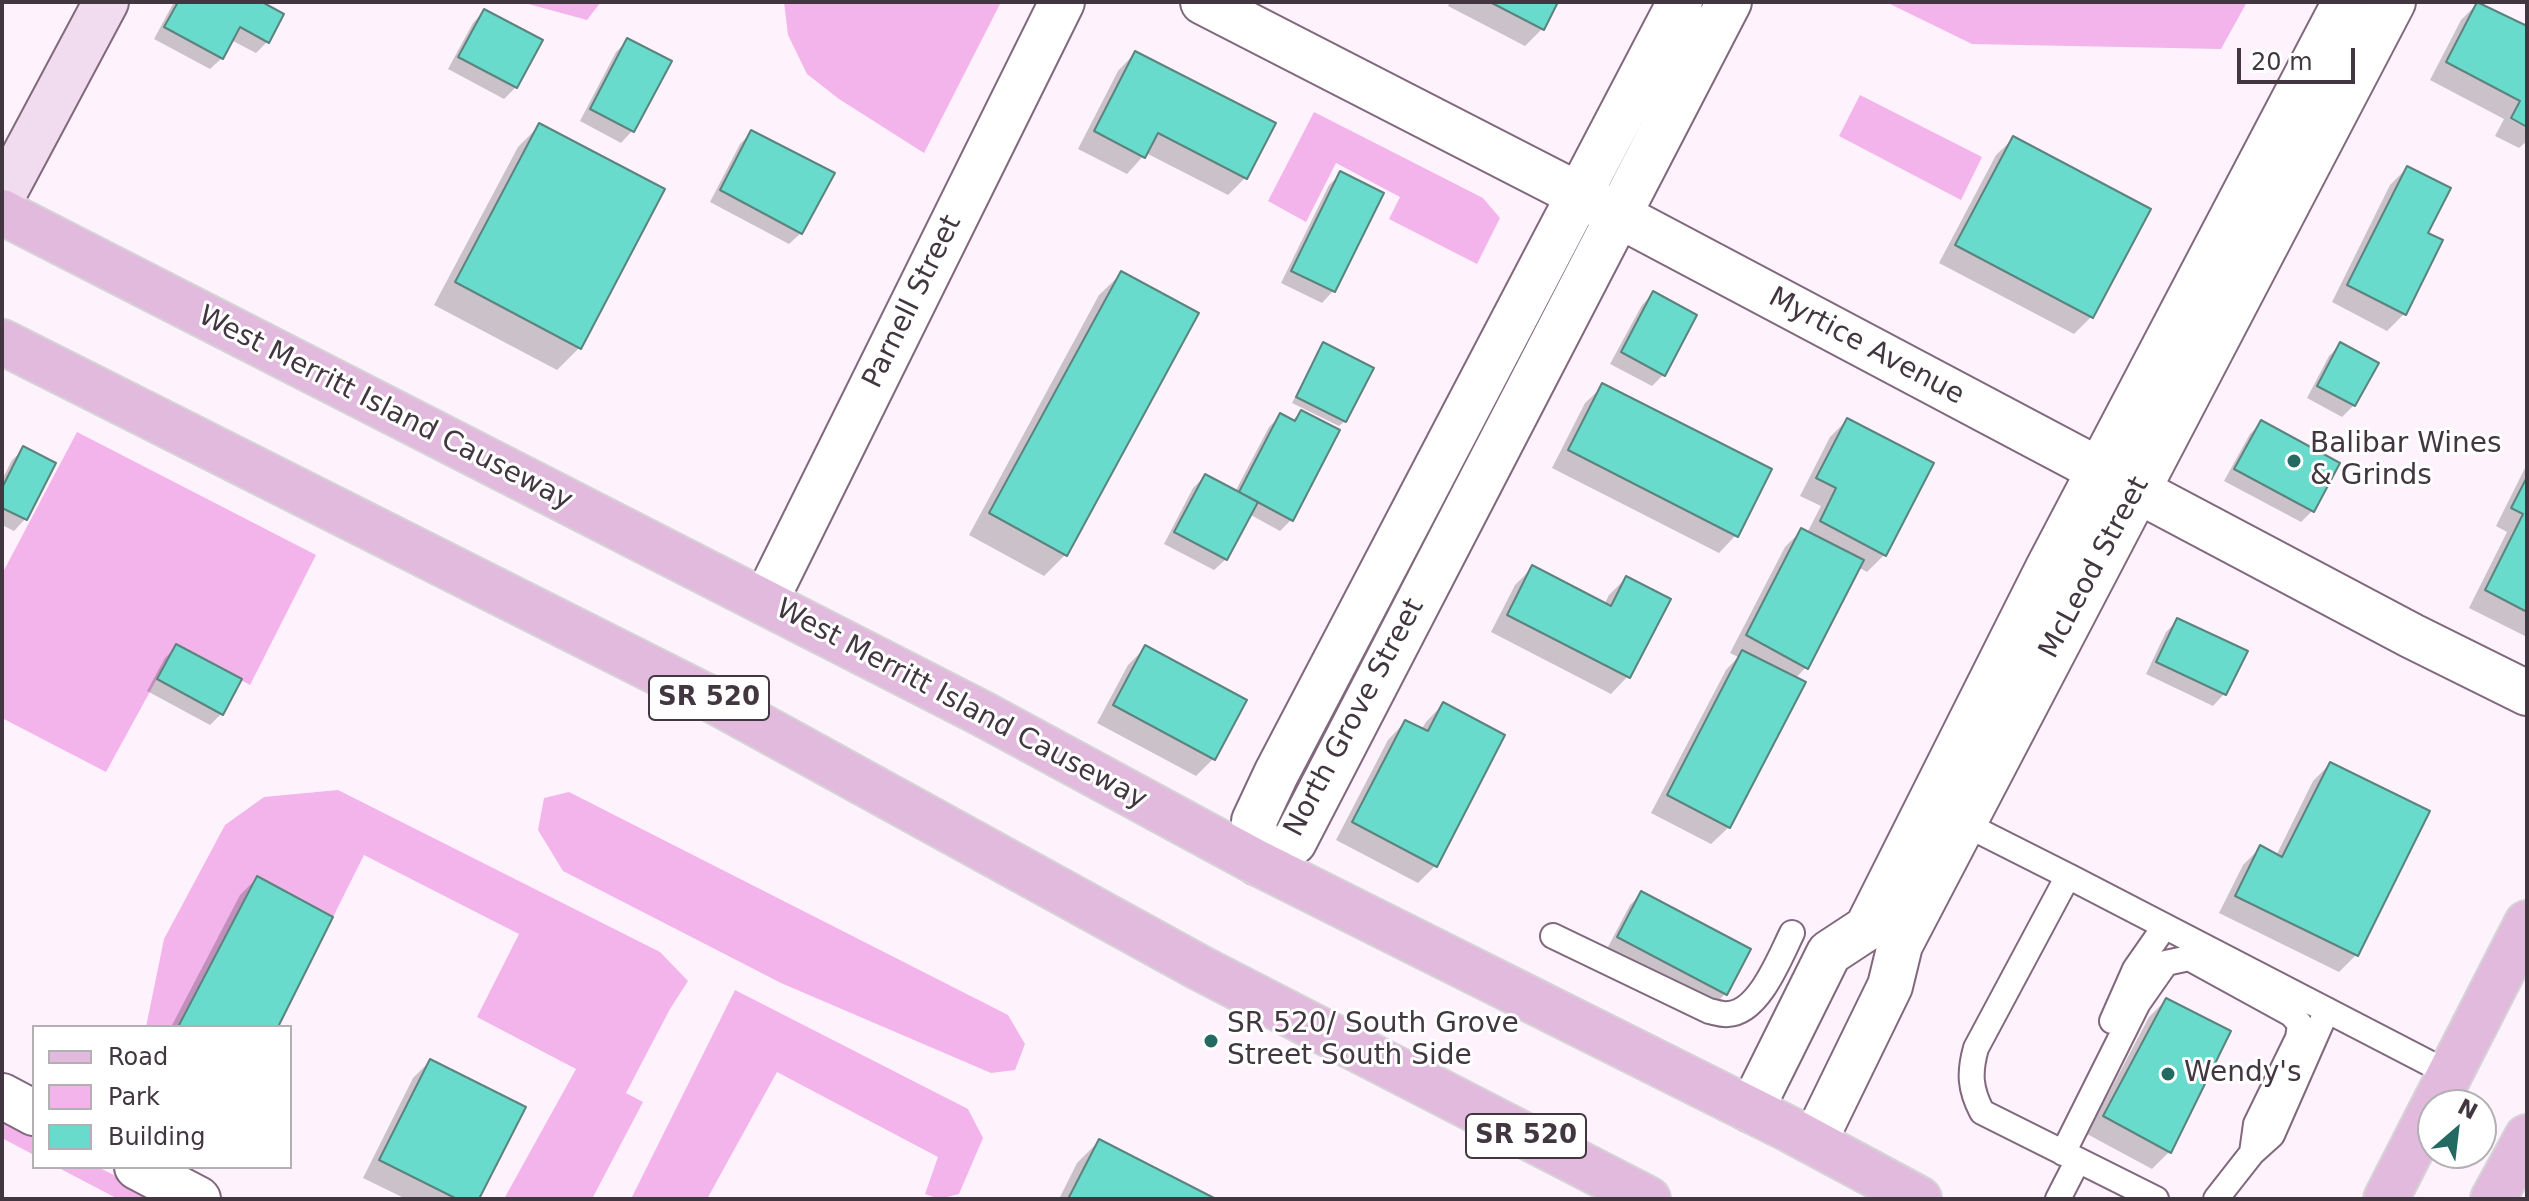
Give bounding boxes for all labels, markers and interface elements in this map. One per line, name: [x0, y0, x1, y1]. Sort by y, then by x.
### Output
scale bar: [2241, 32, 2359, 82]
text: 20 m: [2251, 48, 2313, 76]
street label: Parnell Street: [857, 210, 969, 394]
street label: Myrtice Avenue: [1763, 281, 1969, 413]
street label: West Merritt Island Causeway: [192, 300, 578, 518]
place label: Balibar Wines & Grinds: [2310, 428, 2502, 494]
marker: Balibar Wines & Grinds: [2285, 452, 2303, 470]
street label: McLeod Street: [2033, 471, 2157, 665]
street label: West Merritt Island Causeway: [770, 593, 1152, 817]
street label: North Grove Street: [1278, 593, 1432, 843]
road number: SR 520: [649, 676, 769, 720]
place label: SR 520/ South Grove Street South Side: [1227, 1008, 1519, 1074]
legend: [32, 1025, 292, 1169]
marker: SR 520/ South Grove Street South Side: [1202, 1032, 1220, 1050]
text: Road: [108, 1043, 168, 1071]
place label: Wendy's: [2184, 1057, 2302, 1091]
marker: Wendy's: [2159, 1065, 2177, 1083]
text: Park: [108, 1083, 160, 1111]
north arrow: [2417, 1089, 2497, 1169]
text: N: [2454, 1094, 2482, 1124]
road number: SR 520: [1466, 1114, 1586, 1158]
text: Building: [108, 1123, 205, 1151]

